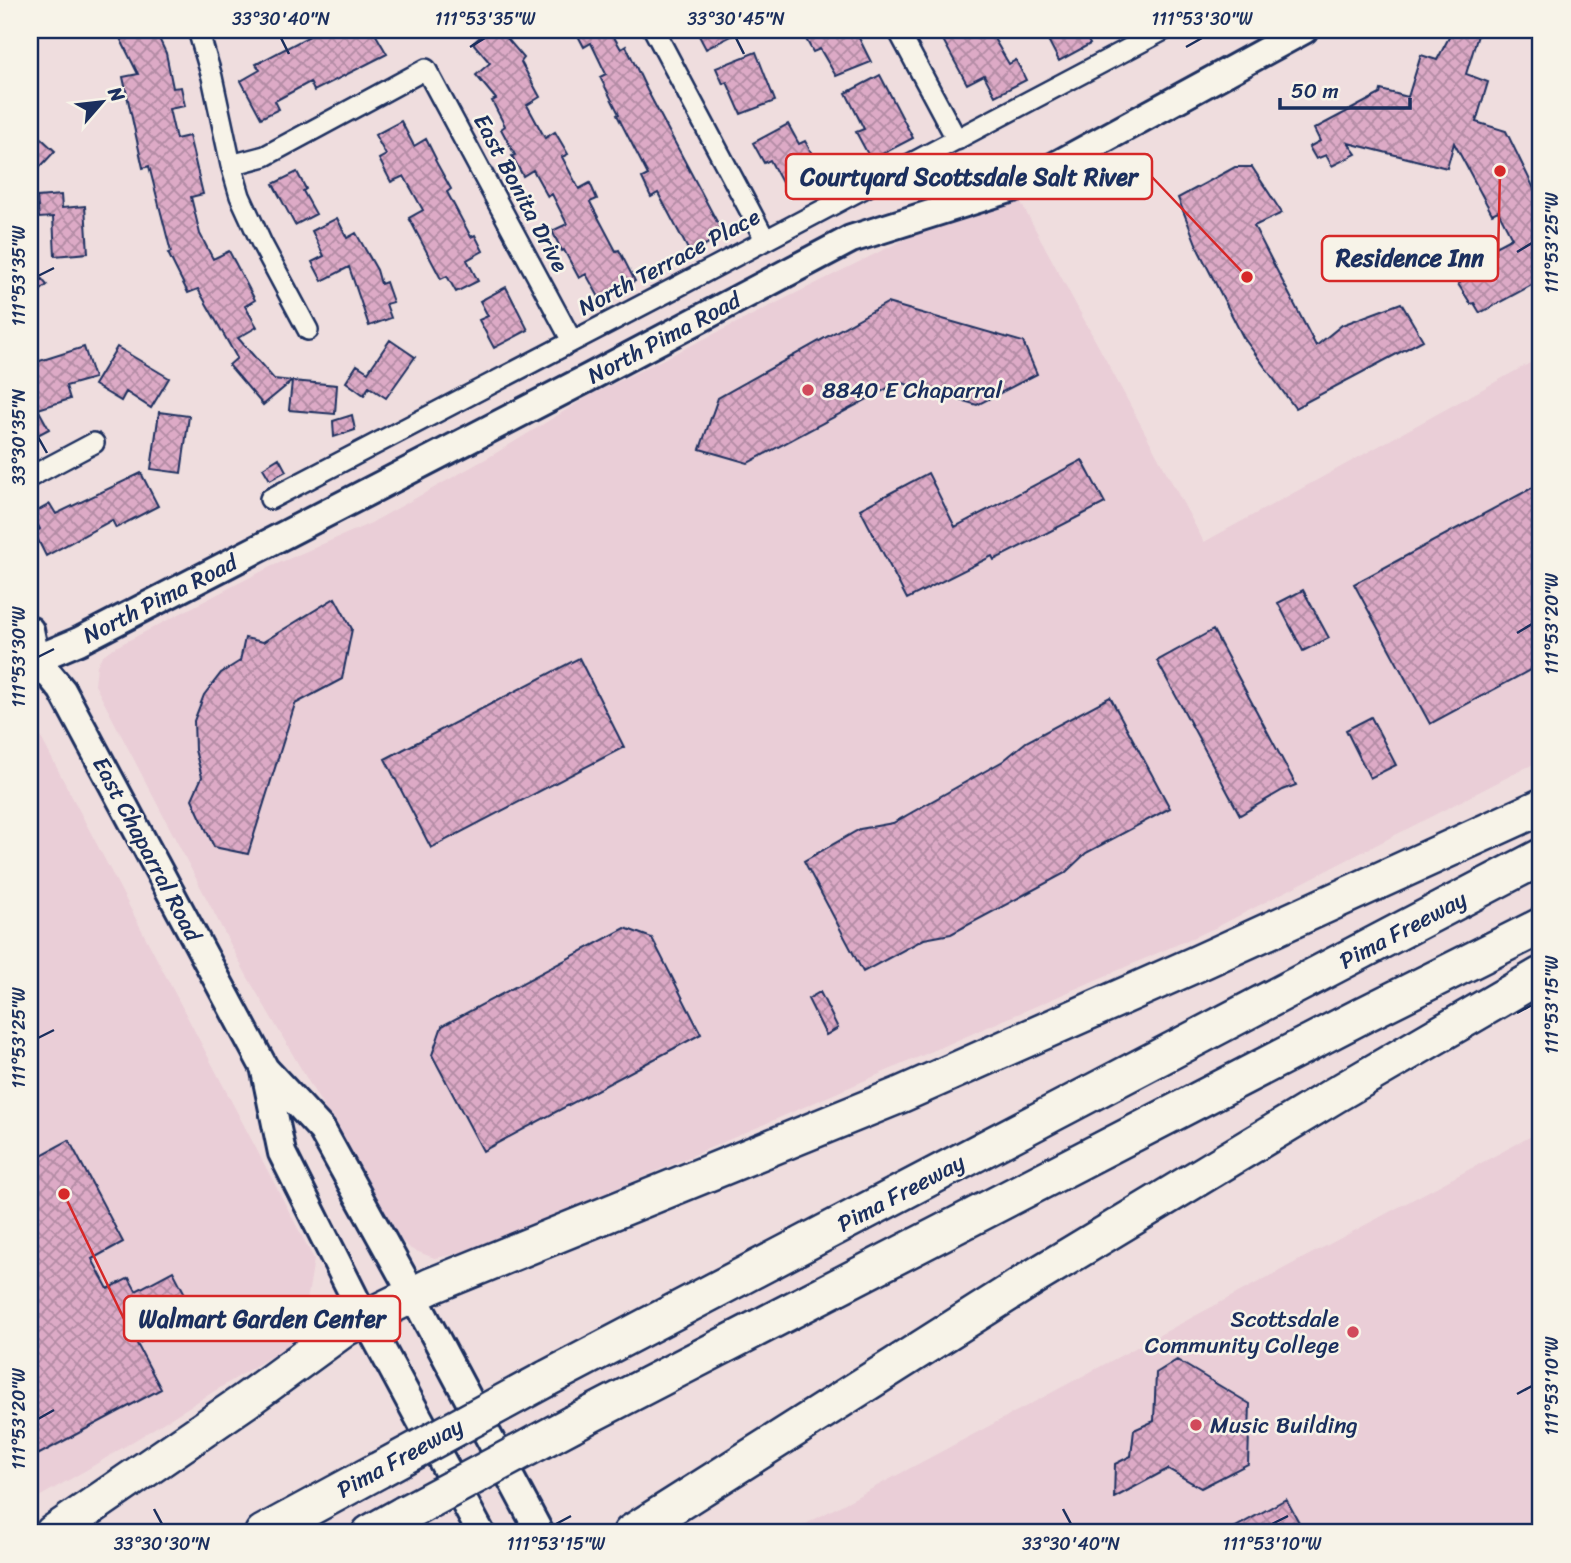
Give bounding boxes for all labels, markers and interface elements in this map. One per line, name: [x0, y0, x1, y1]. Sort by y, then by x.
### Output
text: 33°30'40"N: [232, 3, 331, 35]
text: 111°53'35"W: [435, 3, 536, 35]
text: 33°30'45"N: [687, 3, 785, 35]
text: 111°53'30"W: [1151, 3, 1254, 35]
north arrow: [66, 66, 136, 136]
scale bar: [1280, 66, 1410, 110]
text: 50 m: [1291, 72, 1339, 110]
text: N: [98, 80, 135, 109]
street label: East Bonita Drive: [462, 106, 580, 280]
callout: Courtyard Scottsdale Salt River: [786, 154, 1152, 199]
text: Courtyard Scottsdale Salt River: [799, 156, 1140, 198]
text: 111°53'25"W: [1536, 191, 1568, 294]
street label: North Terrace Place: [570, 197, 768, 327]
text: 111°53'35"W: [3, 225, 35, 326]
callout: Residence Inn: [1322, 236, 1498, 281]
text: Residence Inn: [1335, 237, 1484, 279]
street label: North Pima Road: [580, 279, 750, 396]
place label: 8840 E Chaparral: [822, 370, 1002, 411]
marker: 8840 E Chaparral: [800, 382, 816, 398]
text: 33°30'35"N: [3, 388, 35, 485]
street label: North Pima Road: [75, 541, 246, 656]
text: 111°53'20"W: [1536, 572, 1568, 675]
text: 111°53'30"W: [3, 605, 35, 708]
street label: East Chaparral Road: [81, 749, 214, 951]
street label: Pima Freeway: [1332, 879, 1474, 981]
text: 111°53'15"W: [1536, 955, 1568, 1054]
text: 111°53'25"W: [3, 986, 35, 1089]
street label: Pima Freeway: [830, 1142, 972, 1244]
callout: Walmart Garden Center: [124, 1296, 400, 1341]
text: Walmart Garden Center: [139, 1298, 388, 1340]
place label: Scottsdale Community College: [1145, 1299, 1339, 1366]
marker: Scottsdale Community College: [1345, 1324, 1361, 1340]
text: 111°53'10"W: [1536, 1335, 1568, 1435]
text: 111°53'20"W: [3, 1367, 35, 1470]
place label: Music Building: [1210, 1405, 1358, 1446]
street label: Pima Freeway: [329, 1406, 471, 1510]
marker: Music Building: [1188, 1417, 1204, 1433]
text: 33°30'30"N: [114, 1528, 211, 1560]
text: 111°53'15"W: [507, 1528, 606, 1560]
text: 33°30'40"N: [1022, 1528, 1121, 1560]
text: 111°53'10"W: [1223, 1528, 1323, 1560]

